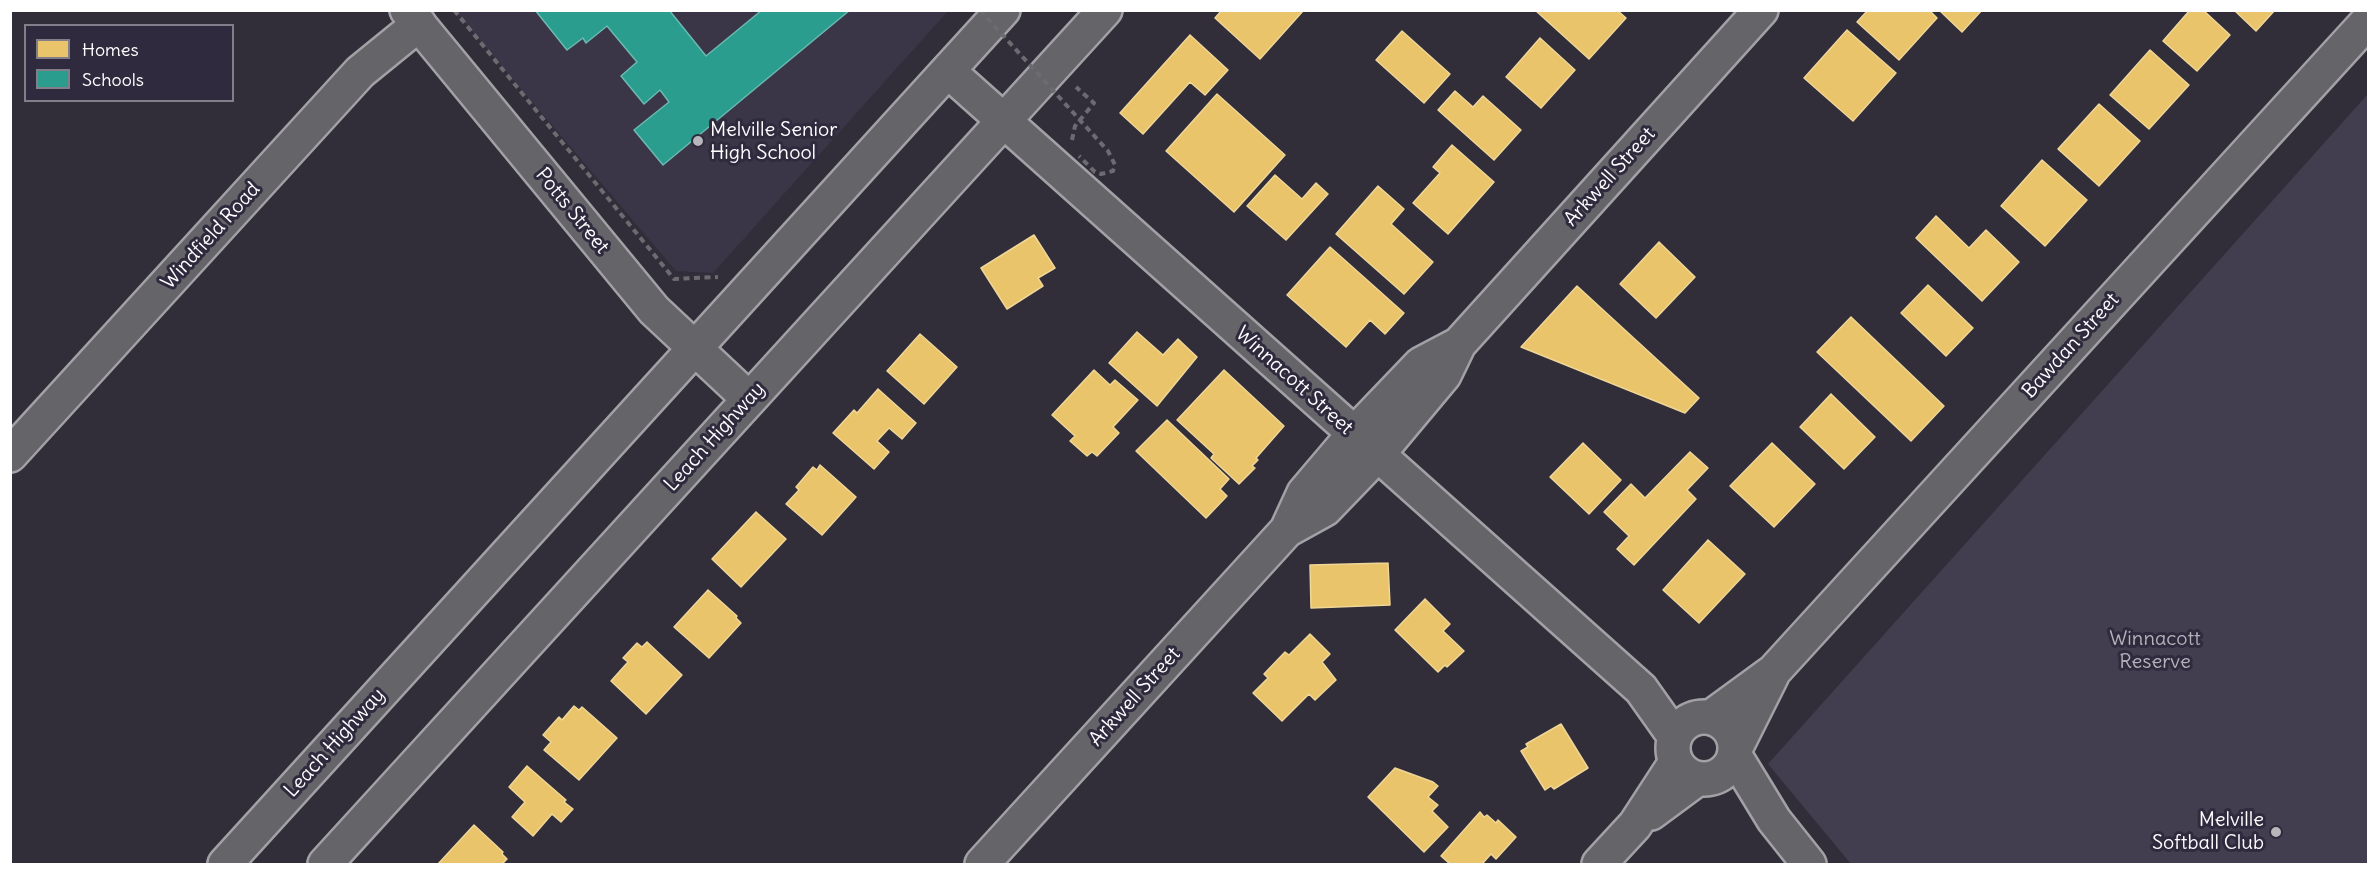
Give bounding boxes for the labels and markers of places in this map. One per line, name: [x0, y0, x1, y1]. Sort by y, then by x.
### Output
place label: Melville Senior High School: [710, 118, 837, 165]
marker: Melville Senior High School: [691, 134, 705, 148]
place label: Melville Softball Club: [2152, 808, 2264, 855]
marker: Melville Softball Club: [2269, 825, 2283, 839]

